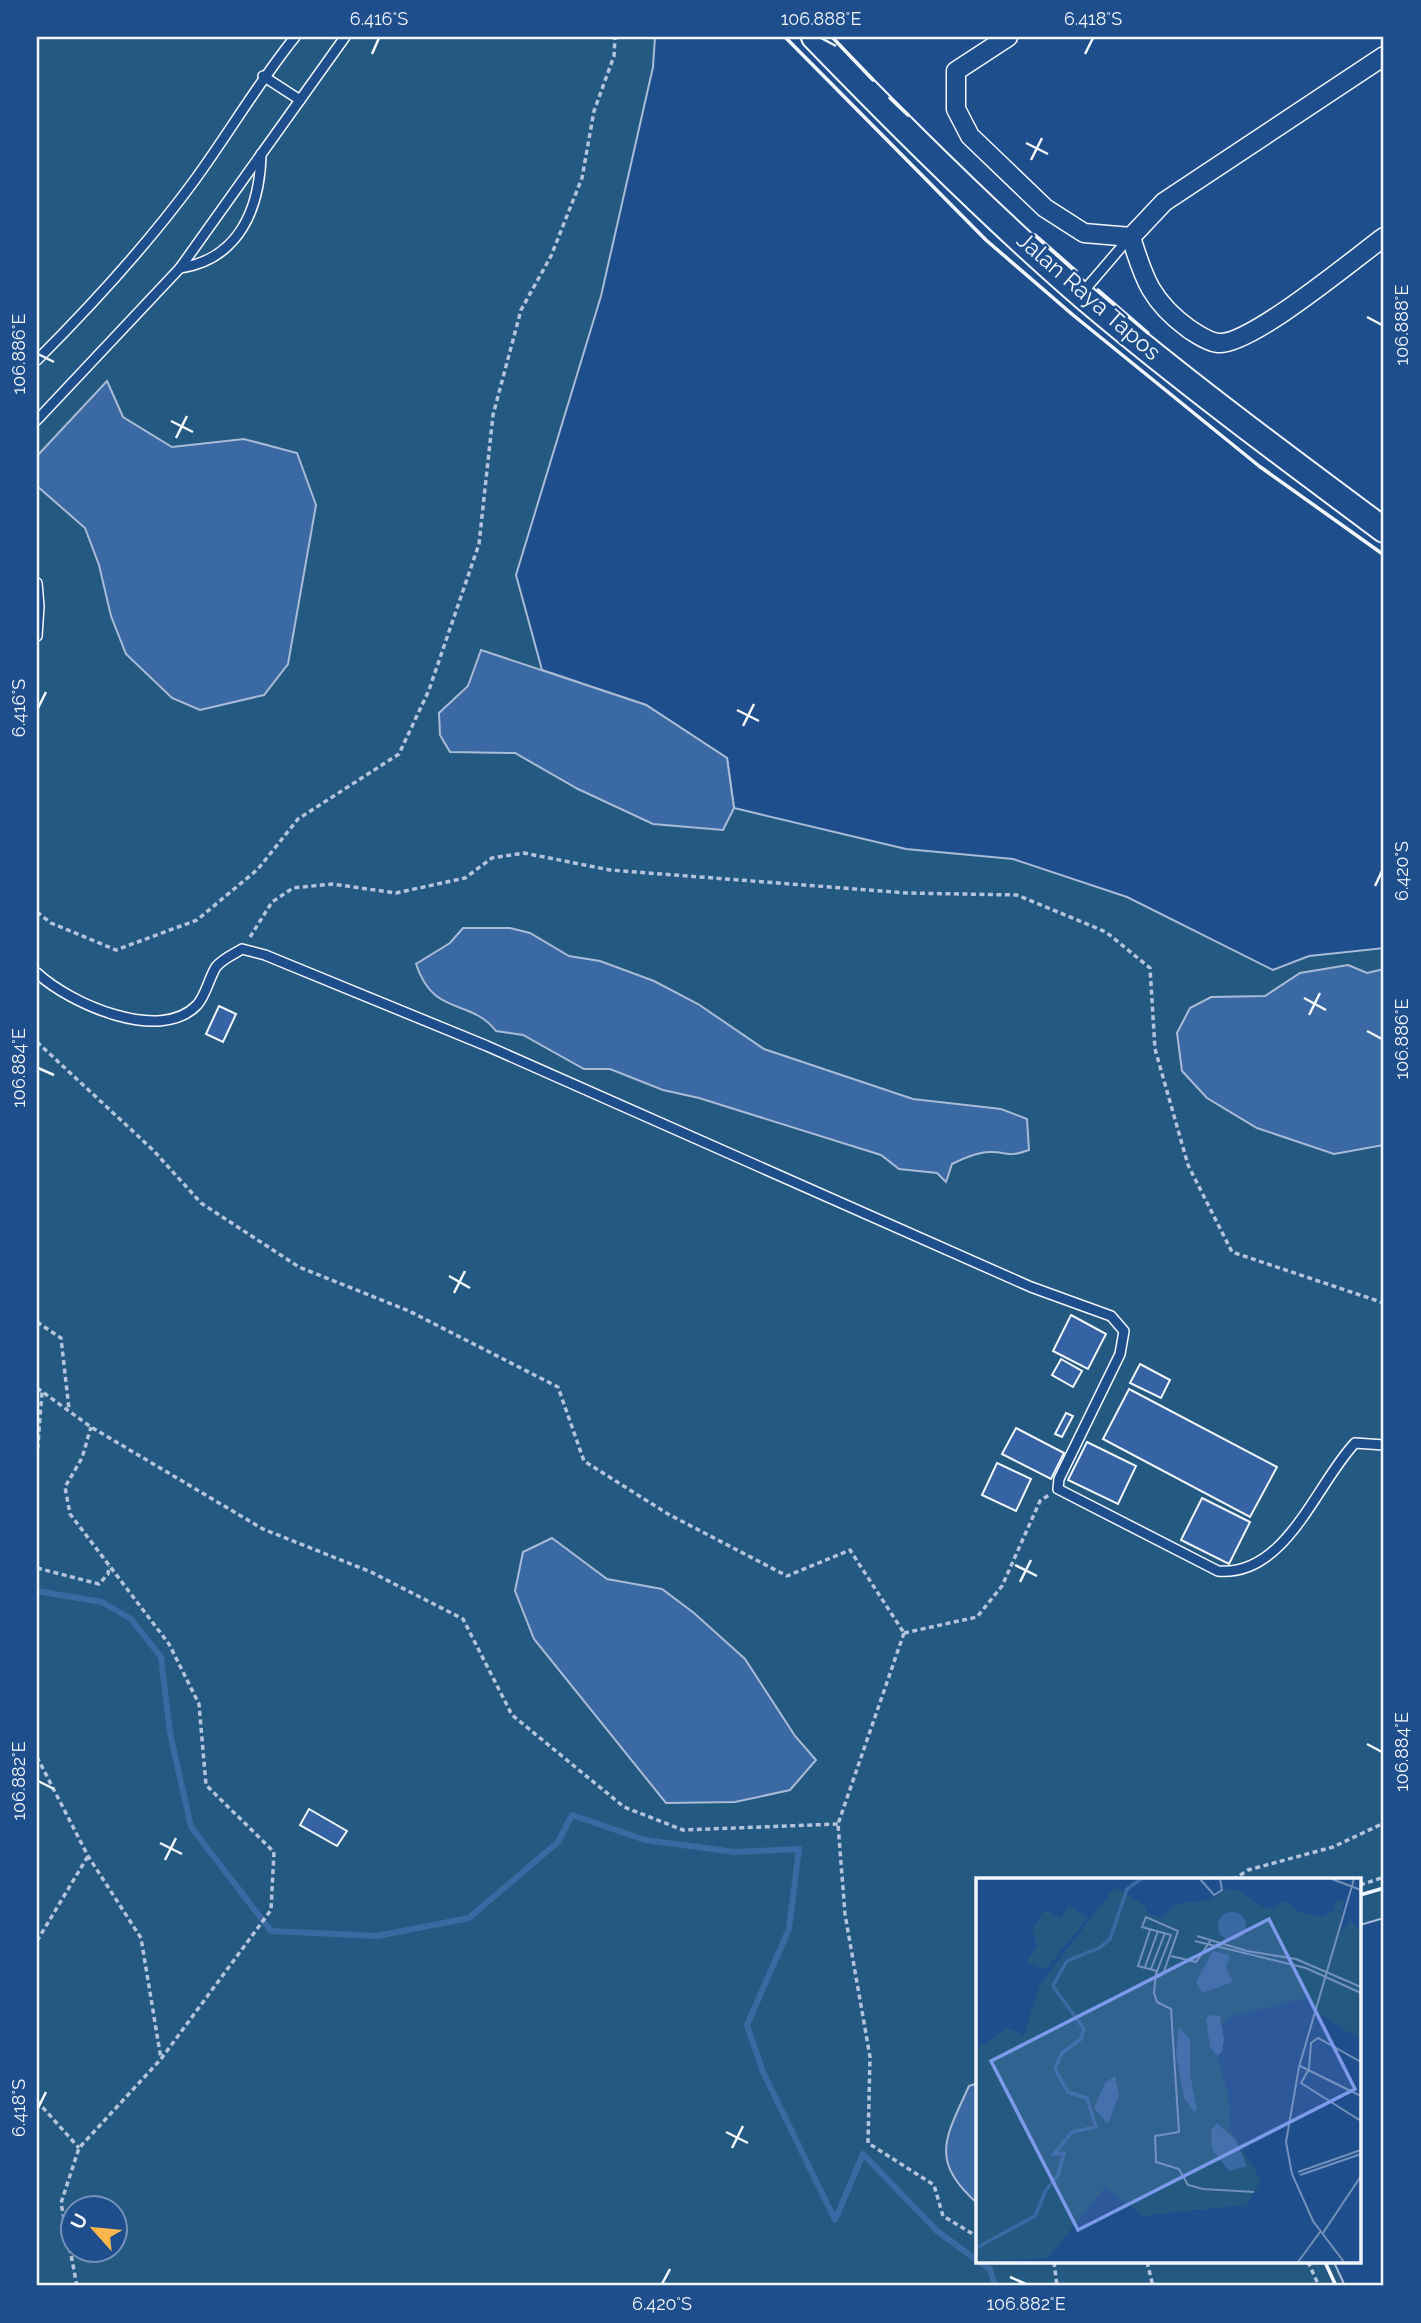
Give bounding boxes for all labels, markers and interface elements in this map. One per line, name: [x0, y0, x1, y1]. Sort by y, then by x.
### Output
text: 6.416°S: [350, 8, 408, 29]
text: 106.888°E: [781, 8, 861, 29]
text: 6.418°S: [1064, 8, 1122, 29]
street label: Jalan Raya Tapos: [1012, 226, 1167, 365]
text: 106.888°E: [1391, 285, 1412, 365]
text: 106.886°E: [8, 314, 29, 394]
text: 6.416°S: [8, 679, 29, 737]
text: 6.420°S: [1391, 841, 1412, 901]
text: 106.886°E: [1391, 999, 1412, 1079]
text: 106.884°E: [8, 1028, 29, 1108]
text: 106.884°E: [1391, 1712, 1412, 1792]
text: 106.882°E: [8, 1741, 29, 1821]
inset map: [976, 1878, 1362, 2264]
text: 6.418°S: [8, 2079, 29, 2137]
north arrow: [60, 2194, 130, 2264]
text: U: [66, 2210, 92, 2233]
text: 6.420°S: [632, 2293, 692, 2314]
text: 106.882°E: [986, 2293, 1066, 2314]

